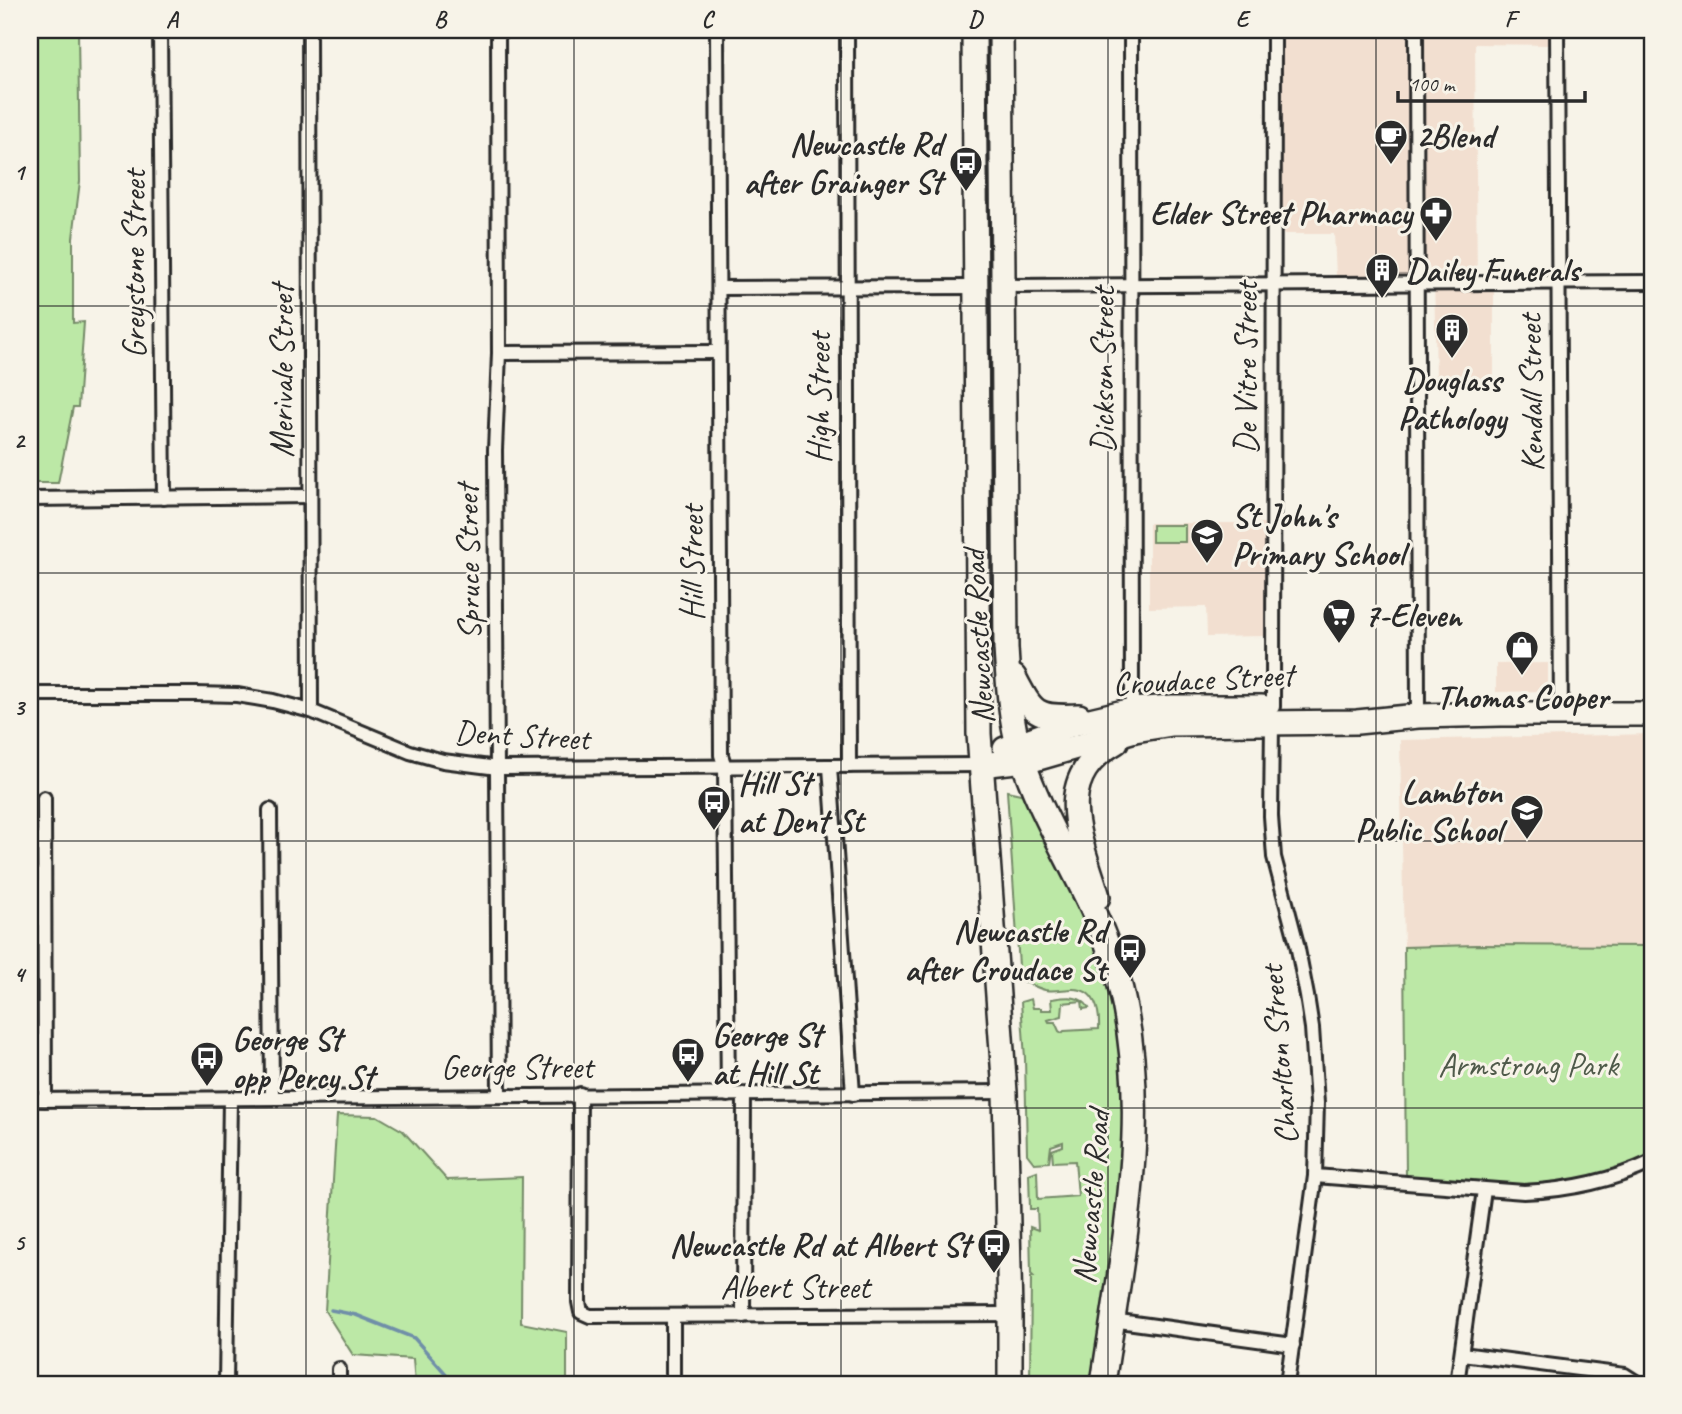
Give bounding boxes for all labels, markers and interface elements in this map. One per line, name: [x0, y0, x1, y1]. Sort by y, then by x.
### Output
text: A: [166, 5, 180, 34]
text: B: [434, 5, 448, 34]
text: C: [702, 5, 716, 34]
text: D: [968, 5, 984, 34]
text: E: [1236, 5, 1252, 34]
text: F: [1505, 5, 1521, 34]
scale bar: [1398, 60, 1586, 104]
text: 100 m: [1409, 71, 1456, 97]
place label: 2Blend: [1416, 115, 1499, 157]
cafe icon: 2Blend: [1372, 117, 1410, 166]
place label: Newcastle Rd after Grainger St: [743, 123, 948, 203]
bus stop icon: Newcastle Rd after Grainger St: [947, 144, 985, 193]
text: 1: [14, 158, 27, 187]
street label: Greystone Street: [113, 167, 155, 358]
place label: Elder Street Pharmacy: [1150, 192, 1415, 234]
pharmacy icon: Elder Street Pharmacy: [1417, 194, 1455, 243]
place label: Dailey Funerals: [1406, 249, 1583, 291]
building icon: Dailey Funerals: [1363, 251, 1401, 300]
street label: De Vitre Street: [1225, 279, 1267, 454]
street label: Merivale Street: [261, 280, 303, 458]
street label: Dickson Street: [1082, 284, 1124, 453]
building icon: Douglass Pathology: [1433, 311, 1471, 360]
street label: Kendall Street: [1509, 311, 1553, 472]
street label: High Street: [798, 329, 840, 463]
place label: Douglass Pathology: [1398, 359, 1509, 439]
text: 2: [14, 426, 27, 455]
street label: Spruce Street: [446, 480, 490, 640]
place label: St John's Primary School: [1232, 495, 1410, 575]
street label: Hill Street: [671, 502, 713, 621]
school or university icon: St John's Primary School: [1188, 516, 1226, 565]
street label: Newcastle Road: [952, 544, 1004, 725]
place label: 7-Eleven: [1364, 594, 1463, 636]
supermarket icon: 7-Eleven: [1320, 596, 1358, 645]
shop icon: Thomas Cooper: [1503, 628, 1541, 677]
street label: Croudace Street: [1112, 653, 1298, 705]
place label: Thomas Cooper: [1436, 676, 1611, 718]
text: 3: [14, 693, 27, 722]
street label: Dent Street: [453, 710, 594, 760]
place label: Hill St at Dent St: [738, 762, 866, 842]
place label: Lambton Public School: [1355, 771, 1508, 851]
bus stop icon: Hill St at Dent St: [695, 783, 733, 832]
school or university icon: Lambton Public School: [1508, 792, 1546, 841]
place label: Newcastle Rd after Croudace St: [904, 910, 1112, 990]
bus stop icon: Newcastle Rd after Croudace St: [1111, 931, 1149, 980]
text: 4: [14, 960, 27, 989]
street label: Charlton Street: [1250, 961, 1308, 1146]
place label: George St at Hill St: [712, 1014, 827, 1094]
place label: George St opp Percy St: [232, 1018, 379, 1098]
bus stop icon: George St at Hill St: [669, 1035, 707, 1084]
bus stop icon: George St opp Percy St: [188, 1039, 226, 1088]
park label: Armstrong Park: [1438, 1044, 1620, 1086]
street label: George Street: [441, 1046, 596, 1088]
street label: Newcastle Road: [1062, 1103, 1120, 1286]
place label: Newcastle Rd at Albert St: [669, 1224, 975, 1266]
bus stop icon: Newcastle Rd at Albert St: [975, 1226, 1013, 1275]
text: 5: [14, 1228, 26, 1257]
street label: Albert Street: [720, 1266, 873, 1308]

